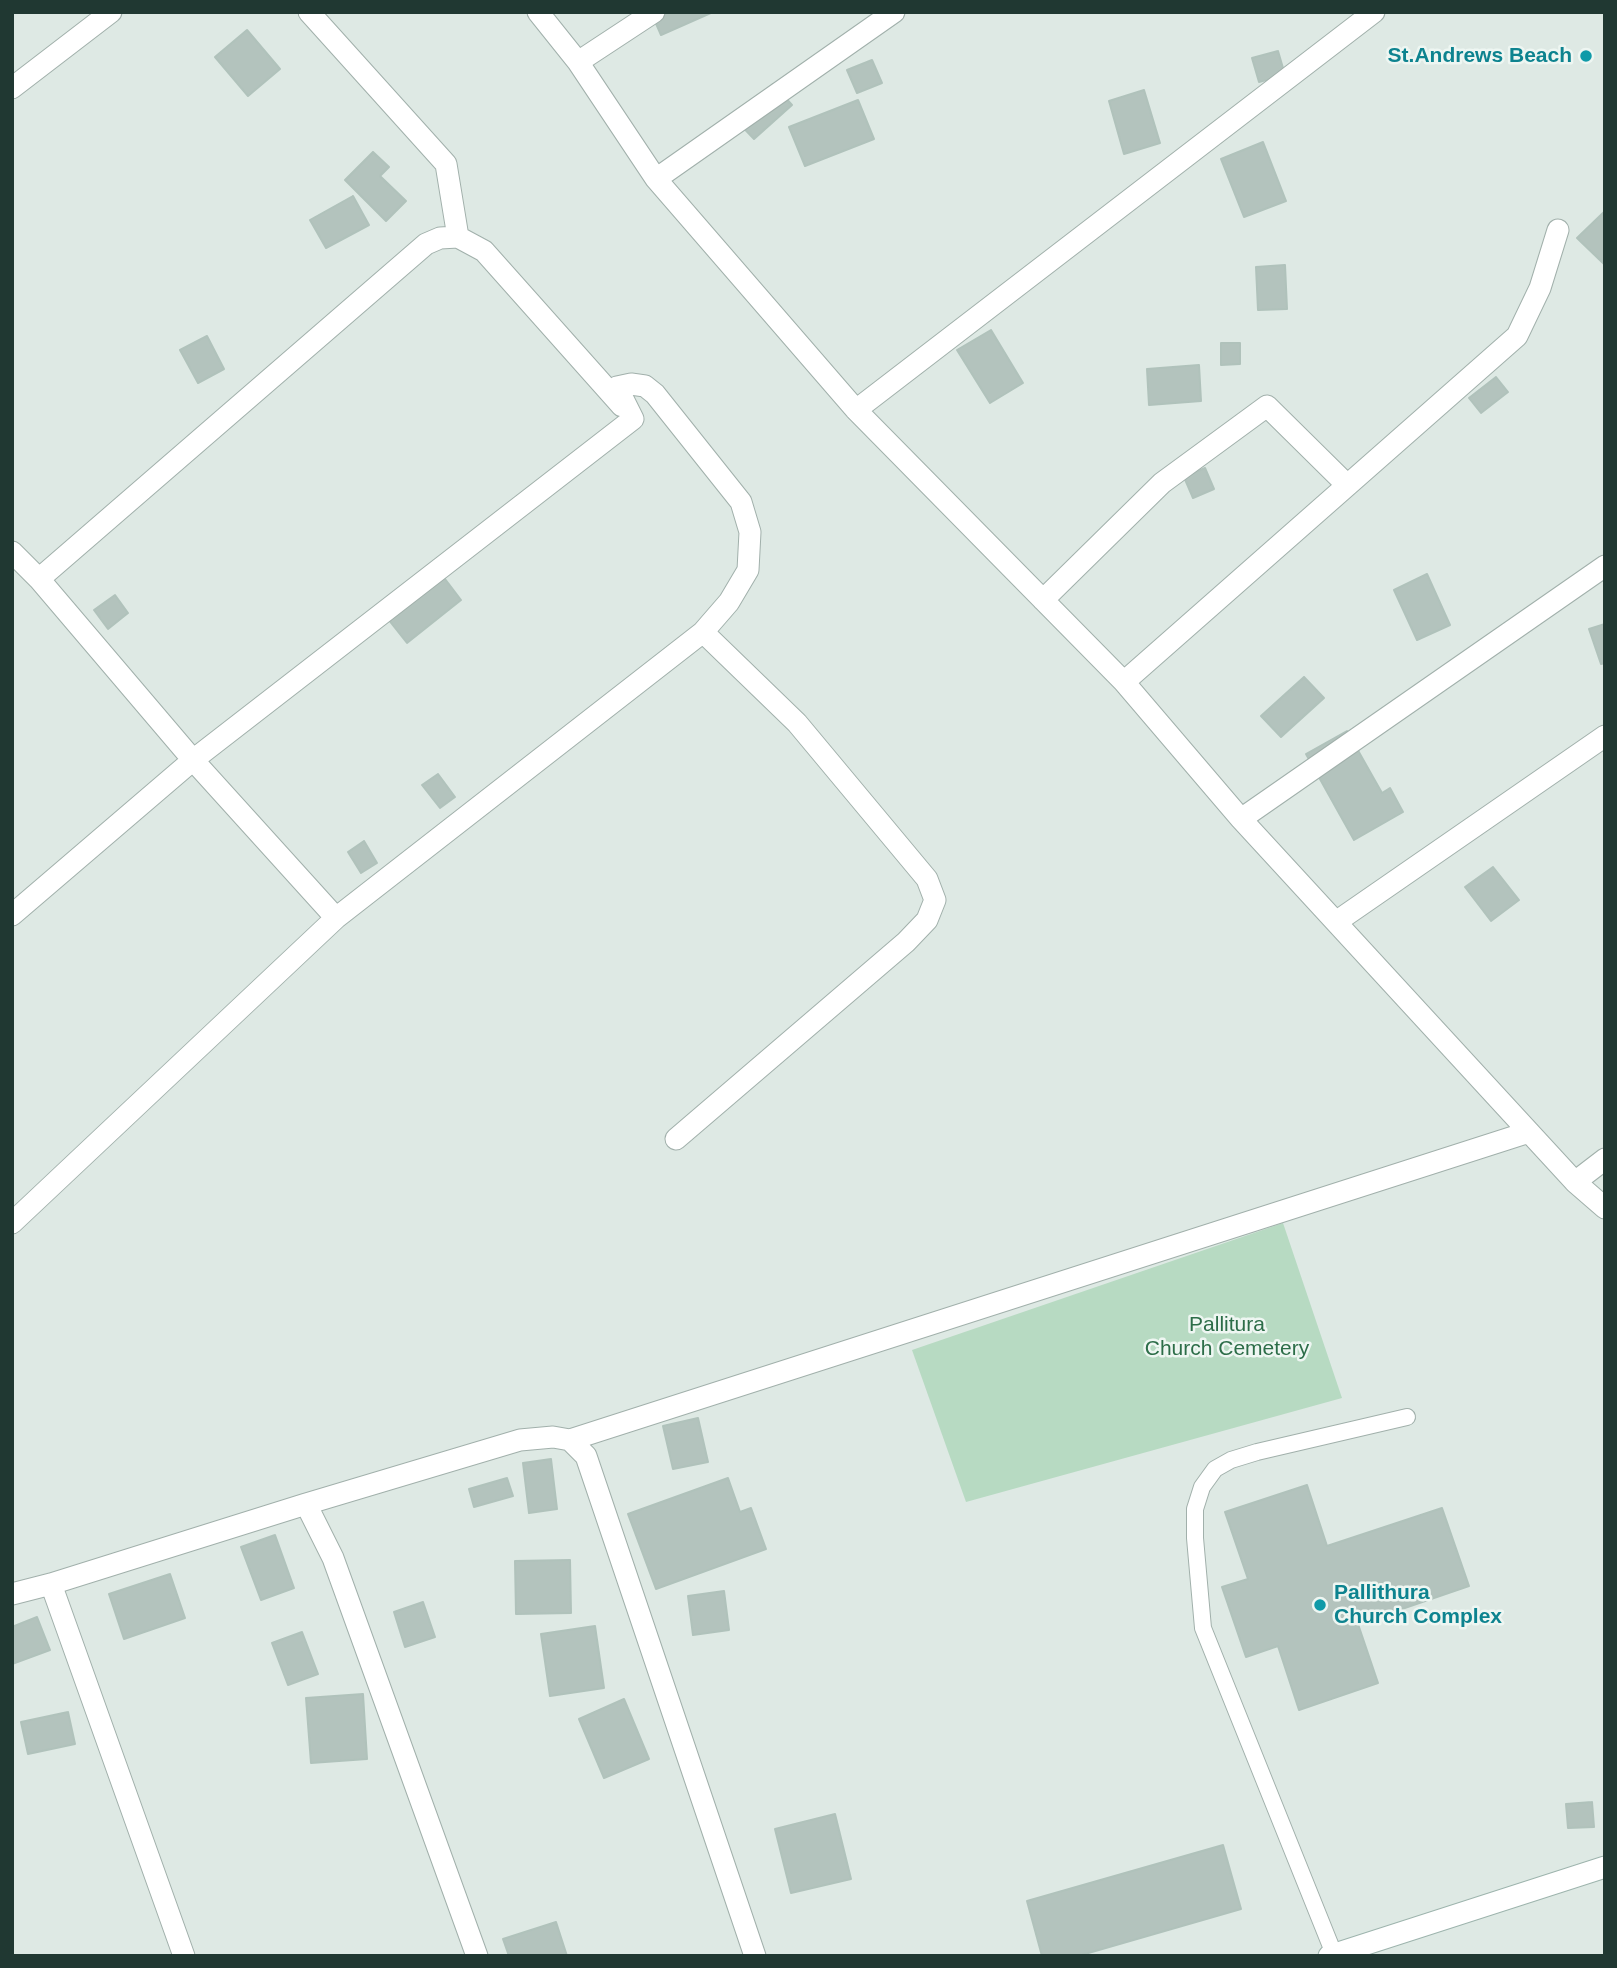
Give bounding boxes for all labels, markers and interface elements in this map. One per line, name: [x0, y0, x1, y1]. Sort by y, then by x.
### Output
place label: St.Andrews Beach: [1388, 43, 1572, 69]
marker: St.Andrews Beach: [1578, 48, 1594, 64]
park label: Pallitura Church Cemetery: [1145, 1312, 1309, 1362]
place label: Pallithura Church Complex: [1334, 1580, 1502, 1630]
marker: Pallithura Church Complex: [1312, 1597, 1328, 1613]

